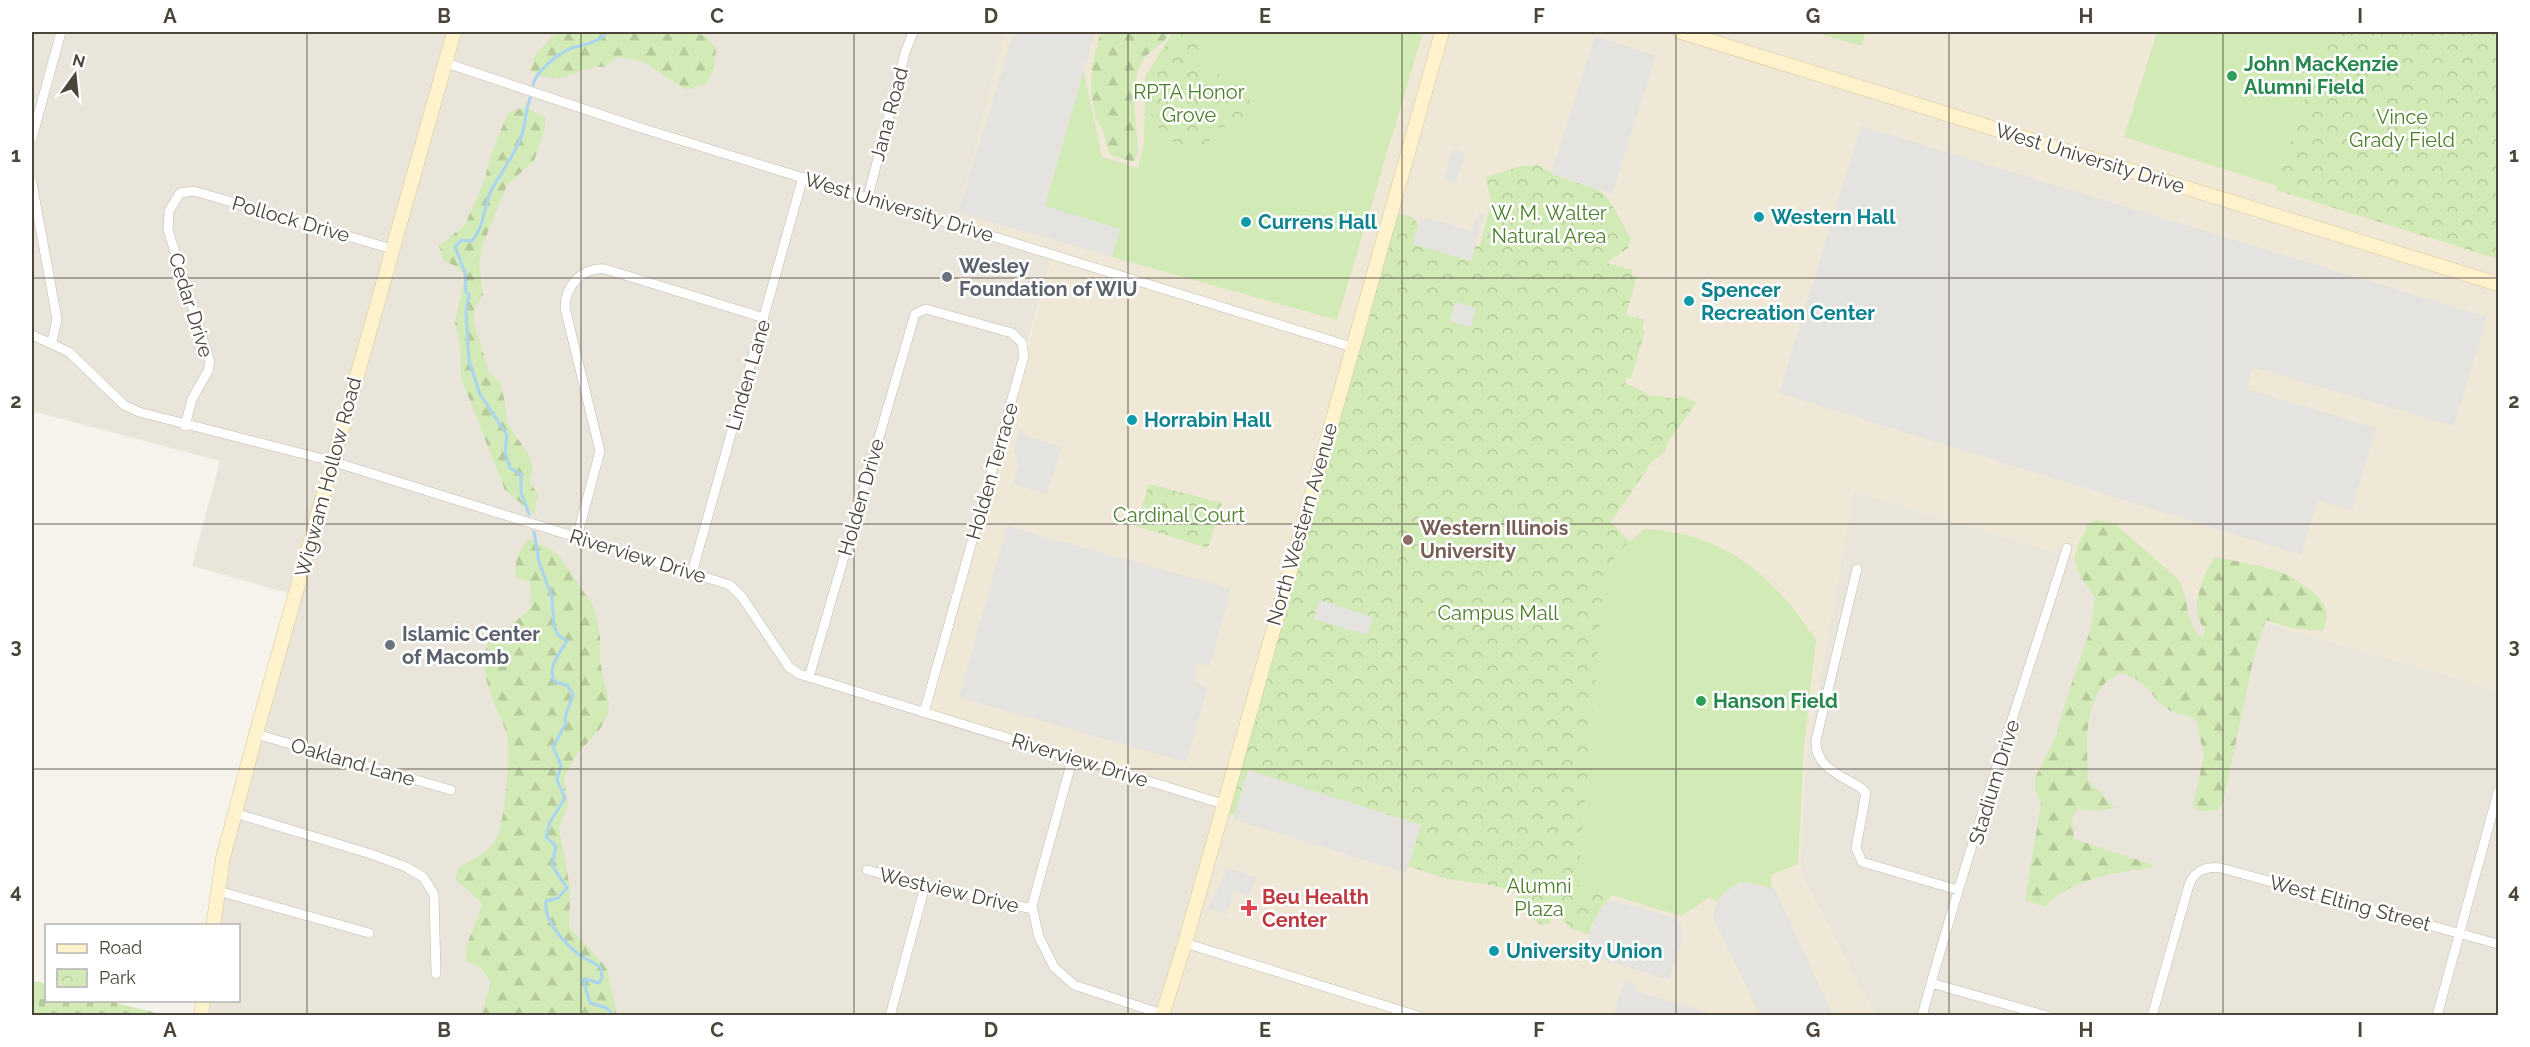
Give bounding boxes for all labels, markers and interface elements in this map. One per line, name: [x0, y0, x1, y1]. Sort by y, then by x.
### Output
text: A: [163, 4, 177, 28]
text: B: [437, 4, 451, 28]
text: C: [710, 4, 724, 28]
text: D: [984, 4, 998, 28]
text: E: [1259, 4, 1271, 28]
text: F: [1533, 4, 1545, 28]
text: G: [1806, 4, 1820, 28]
text: H: [2079, 4, 2093, 28]
text: I: [2357, 4, 2363, 28]
north arrow: [45, 45, 105, 105]
text: N: [70, 50, 87, 72]
place label: John MacKenzie Alumni Field: [2244, 52, 2398, 99]
street label: Jana Road: [865, 65, 913, 163]
marker: John MacKenzie Alumni Field: [2225, 69, 2239, 83]
park label: RPTA Honor Grove: [1133, 80, 1245, 127]
park label: Vince Grady Field: [2349, 105, 2455, 152]
street label: West University Drive: [1992, 118, 2188, 198]
text: 1: [11, 143, 21, 167]
text: 1: [2509, 143, 2519, 167]
street label: West University Drive: [801, 167, 997, 247]
street label: Pollock Drive: [229, 191, 353, 247]
park label: W. M. Walter Natural Area: [1491, 201, 1607, 248]
place label: Western Hall: [1771, 205, 1896, 229]
place label: Currens Hall: [1258, 210, 1378, 234]
marker: Western Hall: [1752, 210, 1766, 224]
marker: Currens Hall: [1239, 215, 1253, 229]
street label: Cedar Drive: [164, 250, 218, 360]
place label: Wesley Foundation of WIU: [959, 254, 1137, 301]
marker: Wesley Foundation of WIU: [940, 270, 954, 284]
place label: Spencer Recreation Center: [1701, 278, 1875, 325]
marker: Spencer Recreation Center: [1682, 294, 1696, 308]
street label: Linden Lane: [721, 316, 775, 433]
street label: Wigwam Hollow Road: [290, 375, 366, 579]
text: 2: [10, 389, 22, 413]
text: 2: [2508, 389, 2520, 413]
street label: Holden Terrace: [961, 399, 1023, 542]
place label: Horrabin Hall: [1144, 408, 1272, 432]
marker: Horrabin Hall: [1125, 413, 1139, 427]
street label: North Western Avenue: [1262, 420, 1342, 628]
street label: Holden Drive: [833, 435, 889, 558]
park label: Cardinal Court: [1113, 503, 1245, 527]
place label: Western Illinois University: [1420, 516, 1568, 563]
street label: Riverview Drive: [567, 524, 709, 588]
marker: Western Illinois University: [1401, 533, 1415, 547]
park label: Campus Mall: [1437, 601, 1559, 625]
place label: Islamic Center of Macomb: [402, 622, 540, 669]
text: 3: [10, 634, 22, 658]
text: 3: [2508, 634, 2520, 658]
marker: Islamic Center of Macomb: [383, 638, 397, 652]
place label: Hanson Field: [1713, 689, 1838, 713]
marker: Hanson Field: [1694, 694, 1708, 708]
street label: Stadium Drive: [1964, 716, 2024, 847]
street label: Riverview Drive: [1009, 728, 1151, 792]
street label: Oakland Lane: [288, 733, 418, 791]
street label: Westview Drive: [877, 862, 1021, 918]
street label: West Elting Street: [2267, 870, 2434, 936]
park label: Alumni Plaza: [1506, 874, 1572, 921]
text: 4: [10, 879, 22, 903]
text: 4: [2508, 879, 2520, 903]
place label: Beu Health Center: [1262, 885, 1369, 932]
marker: Beu Health Center: [1240, 899, 1258, 917]
legend: [45, 924, 240, 1002]
text: Road: [99, 937, 142, 958]
place label: University Union: [1506, 939, 1662, 963]
marker: University Union: [1487, 944, 1501, 958]
text: Park: [99, 967, 136, 988]
text: A: [163, 1018, 177, 1042]
text: B: [437, 1018, 451, 1042]
text: C: [710, 1018, 724, 1042]
text: D: [984, 1018, 998, 1042]
text: E: [1259, 1018, 1271, 1042]
text: F: [1533, 1018, 1545, 1042]
text: G: [1806, 1018, 1820, 1042]
text: H: [2079, 1018, 2093, 1042]
text: I: [2357, 1018, 2363, 1042]

